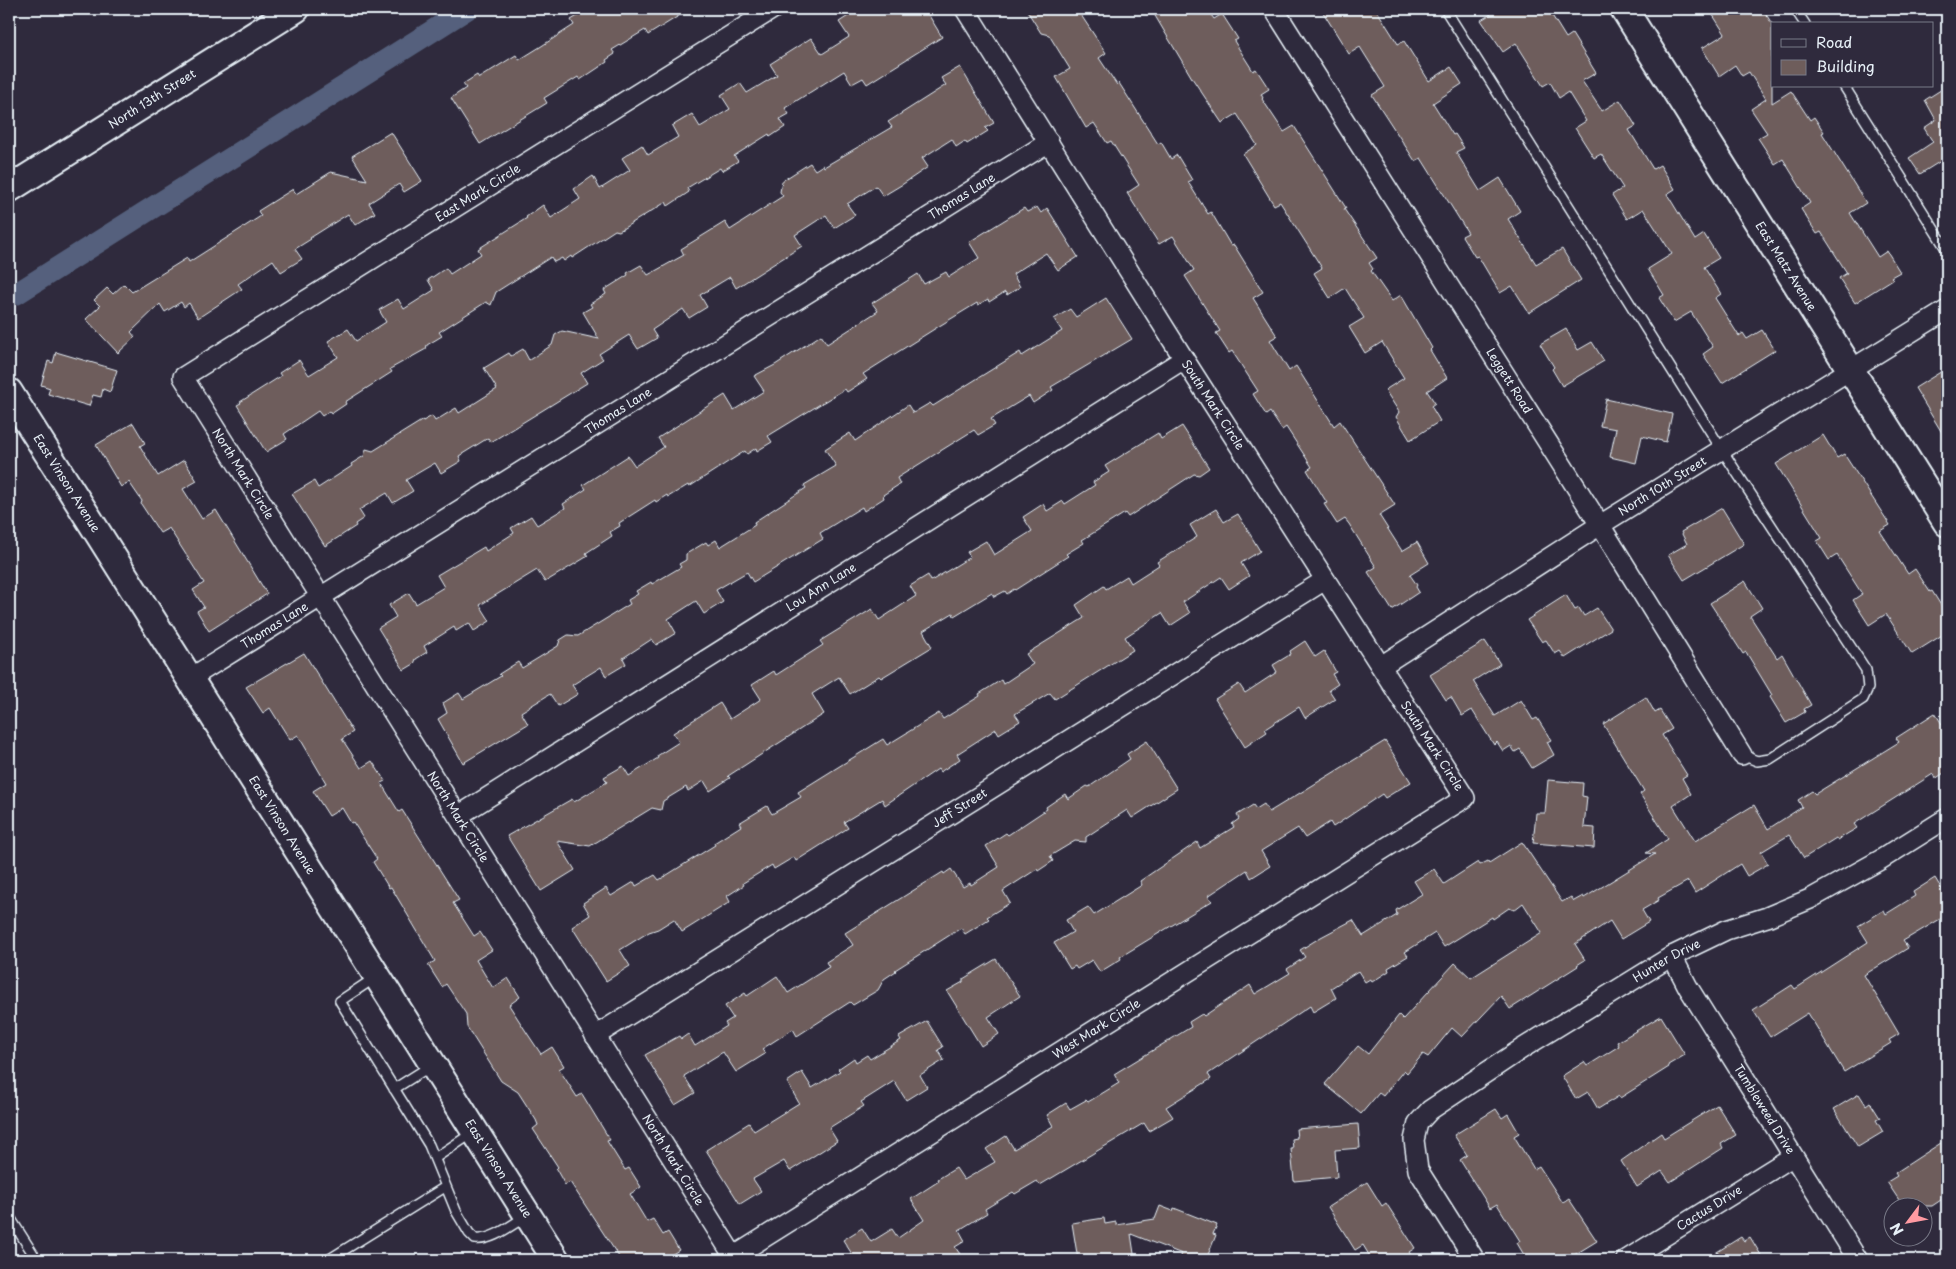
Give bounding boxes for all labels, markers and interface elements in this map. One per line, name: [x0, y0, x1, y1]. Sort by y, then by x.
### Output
legend: [1771, 22, 1934, 88]
text: Road: [1816, 30, 1852, 53]
text: Building: [1816, 54, 1875, 77]
street label: North 13th Street: [104, 64, 199, 133]
street label: East Mark Circle: [431, 159, 524, 226]
street label: Thomas Lane: [924, 168, 999, 224]
street label: East Matz Avenue: [1752, 218, 1822, 315]
street label: Leggett Road: [1482, 344, 1537, 417]
street label: South Mark Circle: [1178, 356, 1250, 453]
street label: Thomas Lane: [580, 382, 655, 438]
street label: North Mark Circle: [208, 424, 279, 523]
street label: East Vinson Avenue: [30, 430, 105, 536]
street label: North 10th Street: [1615, 451, 1710, 520]
street label: Lou Ann Lane: [782, 558, 859, 615]
street label: Thomas Lane: [237, 597, 312, 653]
street label: South Mark Circle: [1397, 697, 1469, 794]
street label: North Mark Circle: [423, 767, 494, 866]
street label: East Vinson Avenue: [245, 772, 321, 878]
street label: Jeff Street: [928, 783, 990, 831]
street label: Hunter Drive: [1629, 933, 1704, 986]
street label: West Mark Circle: [1048, 994, 1144, 1063]
street label: Tumbleweed Drive: [1730, 1060, 1800, 1157]
street label: North Mark Circle: [638, 1110, 709, 1209]
street label: East Vinson Avenue: [461, 1115, 537, 1221]
street label: Cactus Drive: [1673, 1180, 1745, 1235]
north arrow: [1884, 1196, 1934, 1246]
text: N: [1885, 1219, 1908, 1239]

